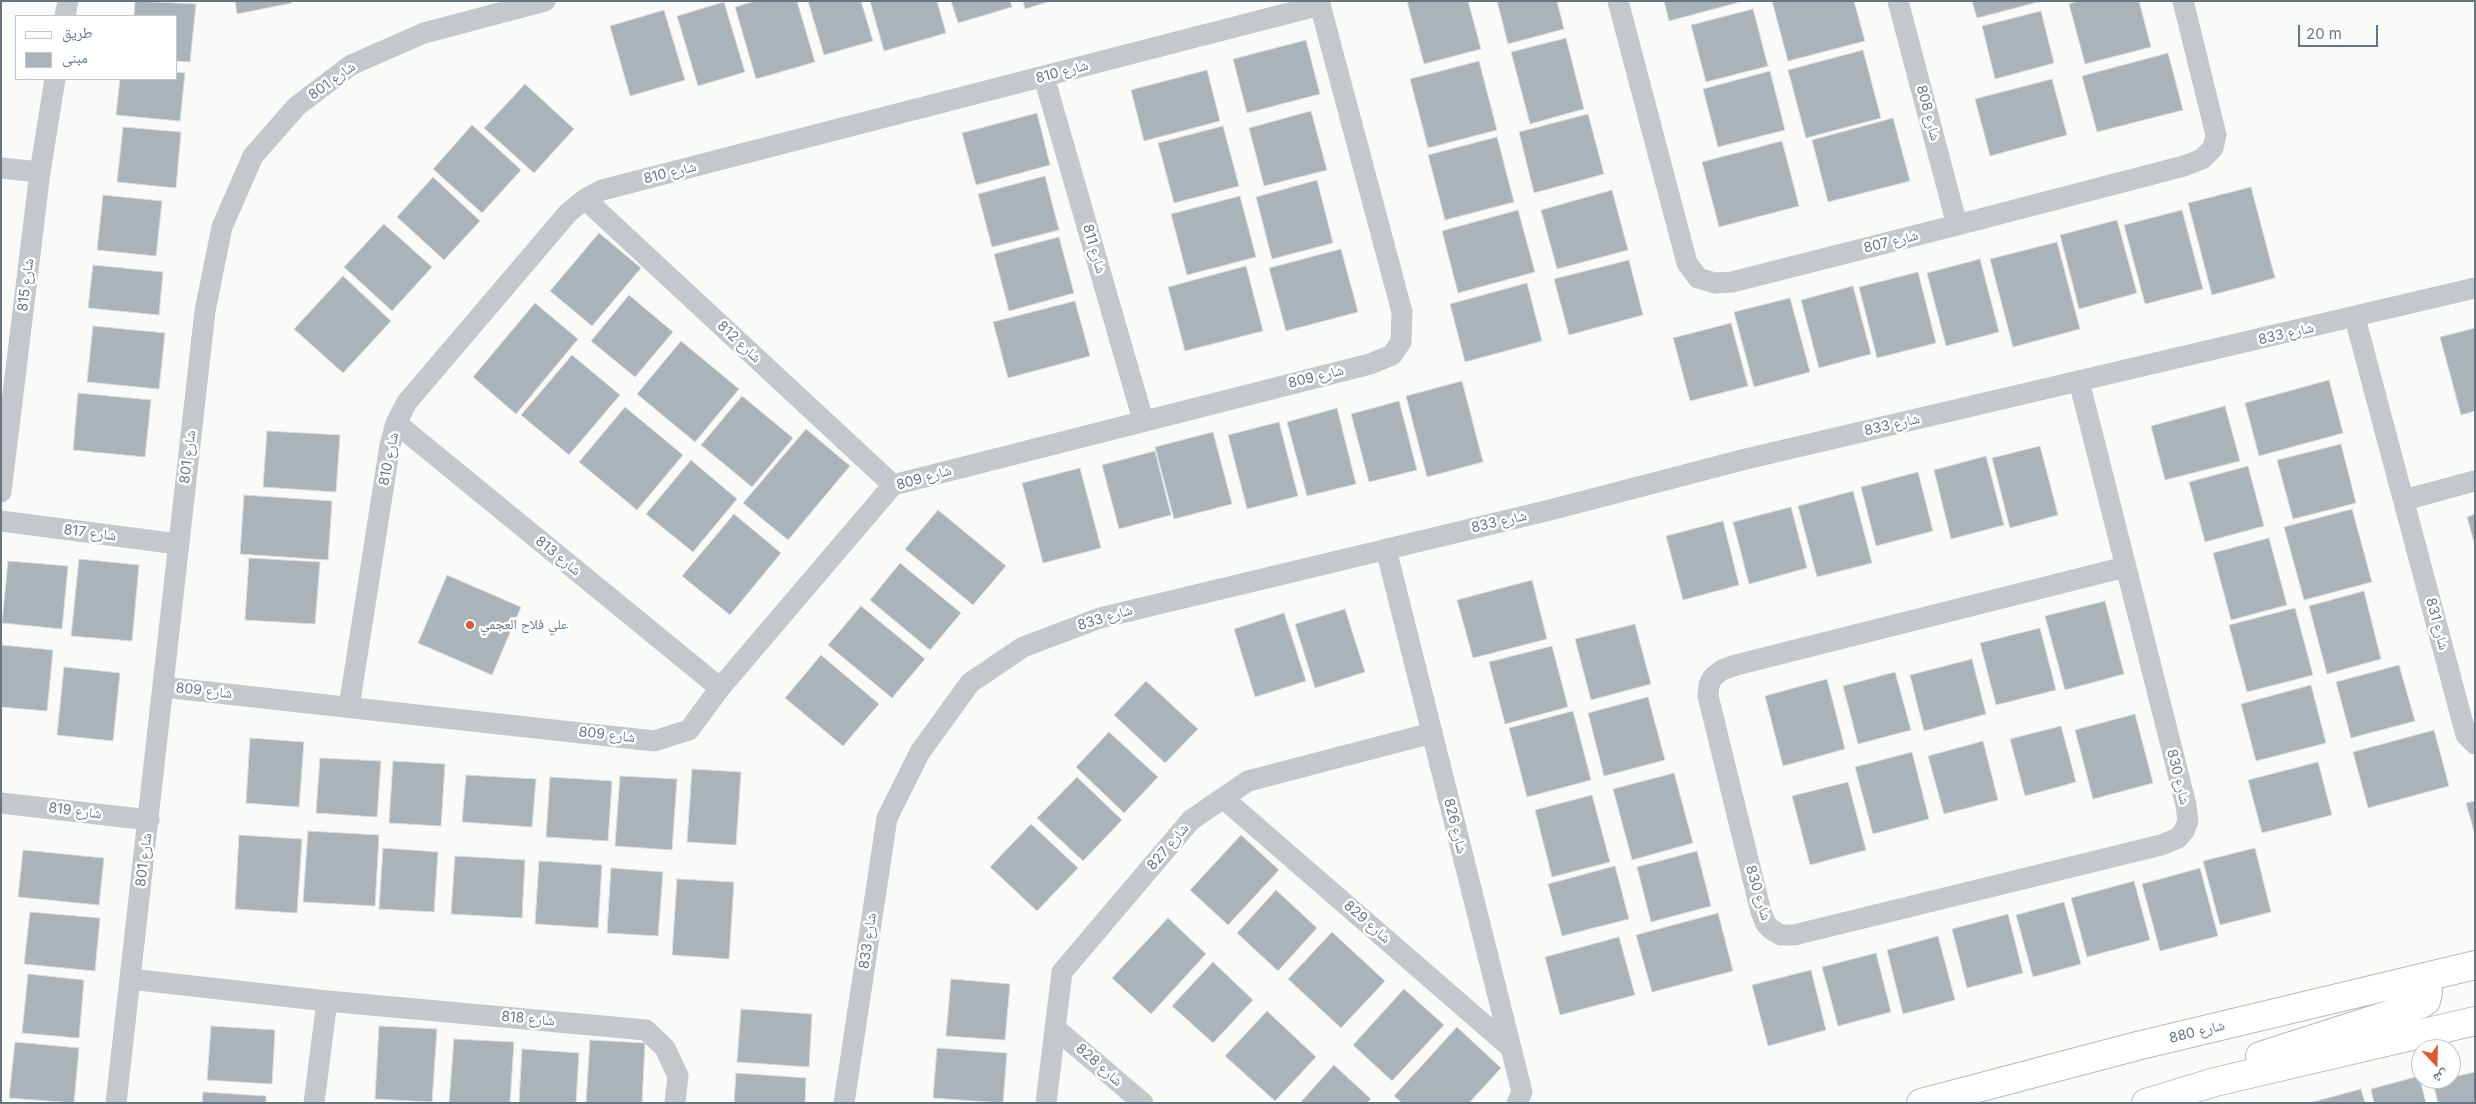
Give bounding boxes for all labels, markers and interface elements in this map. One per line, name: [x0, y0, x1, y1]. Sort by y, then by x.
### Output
legend: [15, 15, 178, 80]
scale bar: [2301, 15, 2381, 47]
text: طريق: [62, 23, 93, 42]
text: 20 m: [2306, 24, 2342, 43]
text: مبنى: [62, 48, 88, 67]
street label: شارع 810: [1034, 57, 1090, 87]
street label: شارع 801: [305, 58, 359, 104]
street label: شارع 808: [1913, 83, 1943, 143]
street label: شارع 810: [642, 158, 698, 188]
street label: شارع 811: [1079, 222, 1109, 276]
street label: شارع 807: [1862, 227, 1920, 257]
street label: شارع 815: [14, 257, 38, 313]
street label: شارع 812: [714, 318, 764, 366]
street label: شارع 833: [2257, 319, 2315, 349]
street label: شارع 809: [1286, 362, 1346, 392]
street label: شارع 833: [1863, 410, 1921, 440]
street label: شارع 801: [176, 429, 200, 485]
street label: شارع 810: [376, 431, 402, 487]
street label: شارع 809: [894, 462, 954, 494]
street label: شارع 833: [1470, 507, 1528, 537]
street label: شارع 817: [63, 521, 117, 545]
street label: شارع 813: [532, 533, 584, 579]
street label: شارع 831: [2422, 596, 2452, 652]
street label: شارع 833: [1076, 602, 1134, 634]
place label: علي فلاح العجمي: [480, 617, 568, 633]
marker: علي فلاح العجمي: [464, 619, 476, 631]
street label: شارع 809: [175, 680, 233, 702]
street label: شارع 809: [578, 724, 636, 746]
street label: شارع 830: [2163, 747, 2193, 807]
street label: شارع 826: [1440, 797, 1470, 855]
street label: شارع 819: [47, 799, 103, 823]
street label: شارع 827: [1144, 820, 1192, 874]
street label: شارع 801: [132, 832, 156, 888]
street label: شارع 830: [1742, 863, 1774, 923]
street label: شارع 829: [1340, 897, 1394, 947]
street label: شارع 833: [856, 912, 880, 970]
street label: شارع 818: [501, 1008, 555, 1030]
street label: شارع 880: [2167, 1017, 2227, 1047]
north arrow: [2411, 1039, 2461, 1089]
street label: شارع 828: [1072, 1040, 1126, 1090]
text: ش: [2431, 1067, 2451, 1088]

